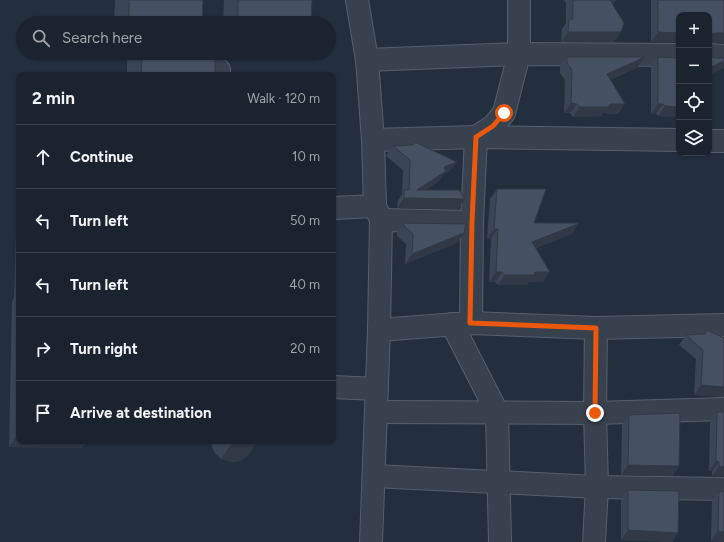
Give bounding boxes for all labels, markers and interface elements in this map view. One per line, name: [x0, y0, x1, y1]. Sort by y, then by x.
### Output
map controls: [676, 12, 712, 156]
button: +: [676, 12, 712, 48]
search box: [16, 16, 336, 60]
icon: search: [30, 27, 52, 49]
text: Search here: [62, 29, 142, 47]
button: −: [676, 48, 712, 84]
button: locate: [676, 84, 712, 120]
text: 2 min: [32, 88, 75, 108]
text: Walk · 120 m: [247, 91, 320, 106]
route start: [495, 104, 513, 122]
button: layers: [676, 120, 712, 156]
icon: ahead: [32, 146, 54, 168]
text: Continue: [70, 148, 133, 166]
text: 10 m: [292, 149, 320, 164]
icon: left: [32, 210, 54, 232]
text: Turn left: [70, 212, 128, 230]
text: 50 m: [290, 213, 320, 228]
icon: left: [32, 274, 54, 296]
text: Turn left: [70, 276, 128, 294]
text: 40 m: [289, 277, 320, 292]
icon: right: [32, 338, 54, 360]
text: Turn right: [70, 340, 138, 358]
text: 20 m: [290, 341, 320, 356]
icon: arrive: [32, 402, 54, 424]
text: Arrive at destination: [70, 404, 211, 422]
route end: [586, 404, 604, 422]

